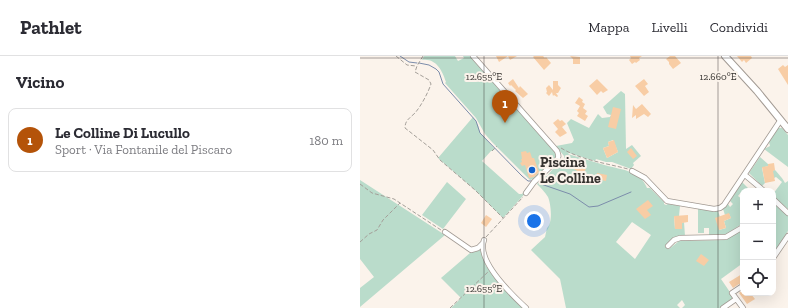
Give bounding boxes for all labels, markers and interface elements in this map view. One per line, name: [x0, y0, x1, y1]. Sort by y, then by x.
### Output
text: Pathlet: [20, 16, 82, 39]
text: Mappa: [588, 19, 629, 36]
text: Livelli: [651, 19, 688, 36]
text: Condividi: [710, 19, 768, 36]
text: 12.655°E: [466, 71, 502, 83]
text: 12.660°E: [699, 71, 737, 83]
text: Vicino: [16, 72, 64, 92]
pin: 1: [492, 90, 518, 123]
text: Le Colline Di Lucullo: [55, 124, 190, 142]
text: 1: [27, 133, 33, 148]
text: 180 m: [309, 133, 343, 148]
text: Sport · Via Fontanile del Piscaro: [55, 142, 232, 157]
place label: Piscina Le Colline: [540, 154, 601, 187]
marker: Piscina Le Colline: [527, 165, 537, 175]
map controls: [740, 188, 776, 296]
button: +: [740, 188, 776, 224]
your location: [524, 211, 544, 231]
button: −: [740, 224, 776, 260]
button: locate: [740, 260, 776, 296]
text: 12.655°E: [466, 283, 502, 295]

